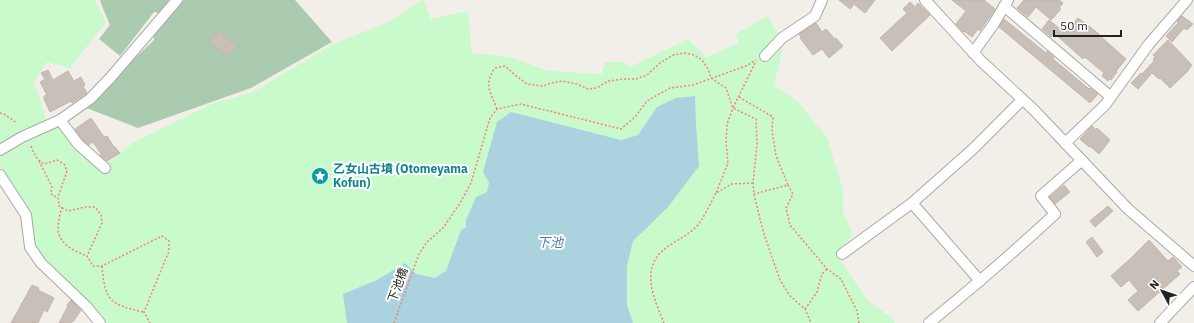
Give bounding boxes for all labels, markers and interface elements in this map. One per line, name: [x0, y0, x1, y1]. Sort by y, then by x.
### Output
scale bar: [1054, 12, 1121, 38]
text: 50 m: [1060, 18, 1088, 33]
place label: 乙女山古墳 (Otomeyama Kofun): [333, 161, 468, 190]
place icon: 乙女山古墳 (Otomeyama Kofun): [310, 166, 330, 186]
water label: 下池: [537, 234, 565, 251]
street label: 下池橋: [384, 265, 411, 304]
north arrow: [1142, 271, 1182, 311]
text: N: [1146, 277, 1162, 292]

